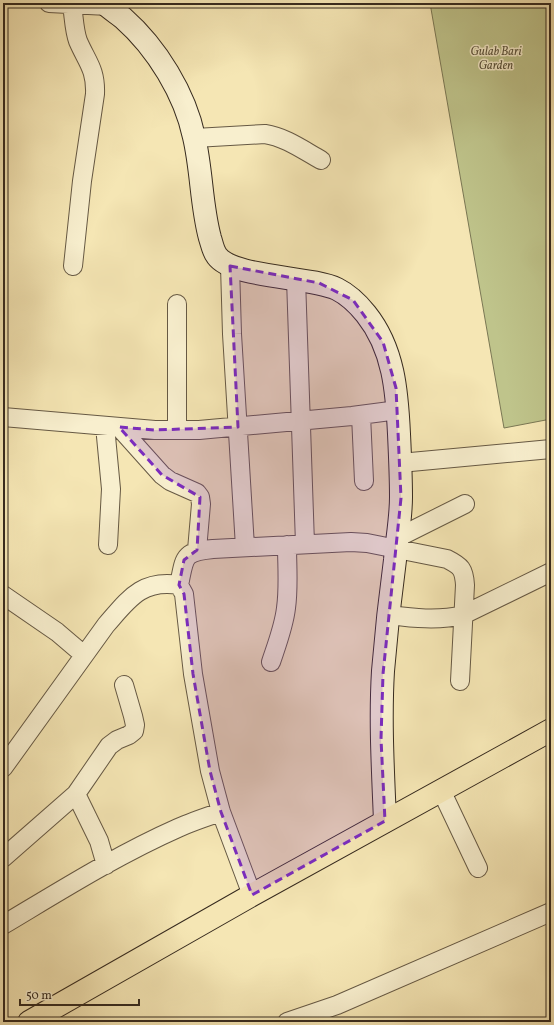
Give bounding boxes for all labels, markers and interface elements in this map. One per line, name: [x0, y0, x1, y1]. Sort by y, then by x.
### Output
park label: Gulab Bari Garden: [471, 44, 522, 74]
scale bar: [20, 981, 139, 1007]
text: 50 m: [26, 988, 52, 1004]

